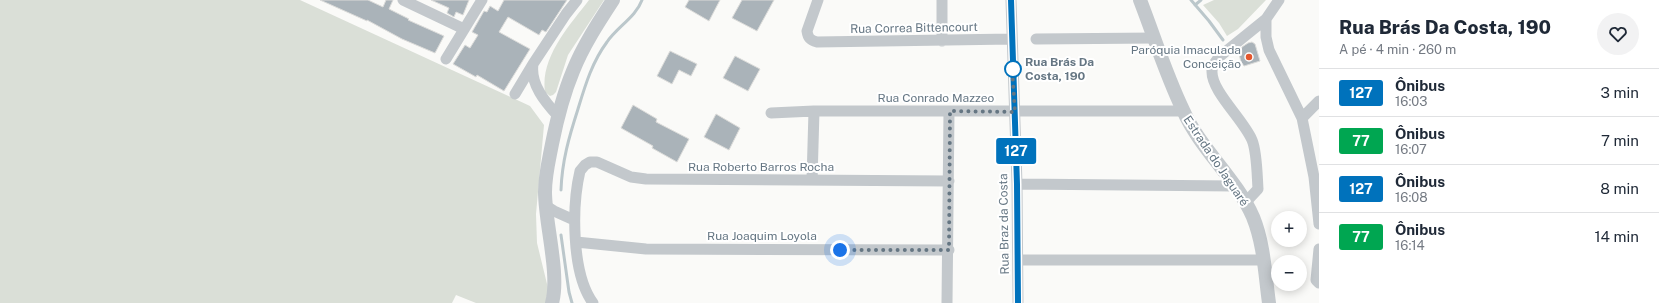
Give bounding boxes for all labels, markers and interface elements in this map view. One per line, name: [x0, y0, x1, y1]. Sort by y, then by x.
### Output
button: heart: [1597, 13, 1639, 55]
text: Rua Brás Da Costa, 190: [1339, 16, 1551, 38]
street label: Rua Correa Bittencourt: [850, 20, 978, 36]
text: A pé · 4 min · 260 m: [1339, 42, 1456, 57]
place label: Paróquia Imaculada Conceição: [1131, 43, 1241, 71]
marker: Paróquia Imaculada Conceição: [1244, 52, 1254, 62]
place label: Rua Brás Da Costa, 190: [1025, 55, 1094, 83]
marker: Rua Brás Da Costa, 190: [1004, 60, 1022, 78]
text: Ônibus: [1395, 77, 1445, 94]
text: 3 min: [1600, 84, 1639, 101]
text: 127: [1349, 85, 1373, 101]
street label: Rua Conrado Mazzeo: [878, 91, 995, 105]
text: 16:03: [1395, 94, 1427, 109]
street label: Estrada do Jaguaré: [1181, 113, 1252, 209]
text: Ônibus: [1395, 125, 1445, 142]
text: 7 min: [1601, 132, 1639, 149]
text: 77: [1352, 133, 1370, 149]
line badge: 127: [993, 138, 1039, 164]
text: 16:07: [1395, 142, 1427, 157]
text: 127: [1004, 143, 1028, 159]
street label: Rua Roberto Barros Rocha: [688, 160, 834, 174]
street label: Rua Braz da Costa: [996, 173, 1012, 275]
text: Ônibus: [1395, 173, 1445, 190]
text: 8 min: [1600, 180, 1639, 197]
text: 127: [1349, 181, 1373, 197]
text: 16:08: [1395, 190, 1428, 205]
map controls: [1271, 211, 1307, 291]
button: +: [1271, 211, 1307, 247]
text: Ônibus: [1395, 221, 1445, 238]
text: 14 min: [1594, 228, 1639, 245]
street label: Rua Joaquim Loyola: [707, 229, 817, 243]
text: 77: [1352, 229, 1370, 245]
text: 16:14: [1395, 238, 1425, 253]
your location: [830, 240, 850, 260]
button: −: [1271, 255, 1307, 291]

